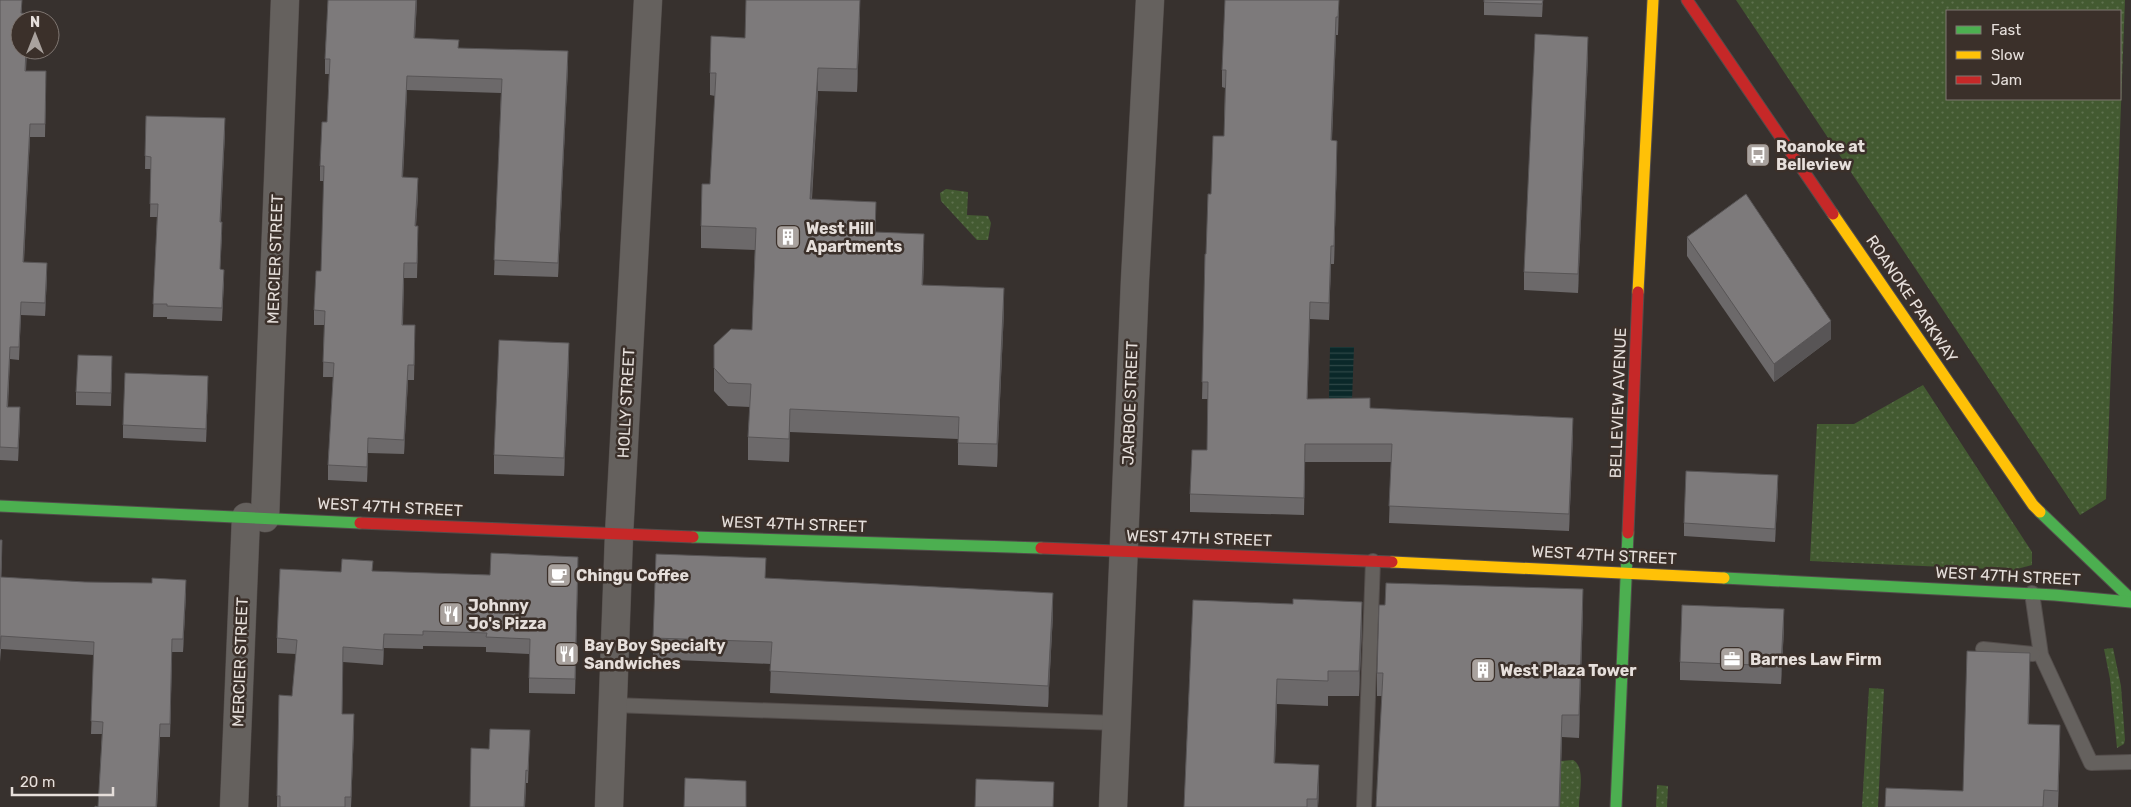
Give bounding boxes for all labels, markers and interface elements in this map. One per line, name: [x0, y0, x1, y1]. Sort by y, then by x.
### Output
north arrow: [10, 10, 60, 60]
legend: [1946, 10, 2121, 100]
text: N: [30, 14, 40, 31]
text: Fast: [1991, 21, 2021, 39]
text: Slow: [1991, 46, 2024, 64]
text: Jam: [1991, 71, 2022, 89]
place label: Roanoke at Belleview: [1776, 137, 1866, 174]
bus stop icon: Roanoke at Belleview: [1745, 142, 1771, 168]
street label: MERCIER STREET: [263, 194, 287, 324]
place label: West Hill Apartments: [806, 219, 903, 256]
building icon: West Hill Apartments: [775, 224, 801, 250]
street label: ROANOKE PARKWAY: [1862, 232, 1962, 366]
street label: BELLEVIEW AVENUE: [1606, 327, 1630, 479]
street label: JARBOE STREET: [1118, 340, 1142, 466]
street label: HOLLY STREET: [614, 347, 638, 459]
street label: WEST 47TH STREET: [317, 494, 463, 520]
street label: WEST 47TH STREET: [721, 512, 867, 536]
street label: WEST 47TH STREET: [1126, 526, 1272, 550]
street label: WEST 47TH STREET: [1531, 542, 1677, 568]
cafe icon: Chingu Coffee: [546, 562, 572, 588]
street label: WEST 47TH STREET: [1935, 563, 2081, 589]
place label: Chingu Coffee: [576, 566, 689, 585]
place label: Johnny Jo's Pizza: [468, 596, 547, 633]
street label: MERCIER STREET: [228, 597, 252, 727]
restaurant icon: Johnny Jo's Pizza: [438, 601, 464, 627]
place label: Bay Boy Specialty Sandwiches: [584, 636, 726, 673]
restaurant icon: Bay Boy Specialty Sandwiches: [554, 641, 580, 667]
office icon: Barnes Law Firm: [1719, 646, 1745, 672]
place label: Barnes Law Firm: [1750, 650, 1882, 669]
building icon: West Plaza Tower: [1470, 657, 1496, 683]
place label: West Plaza Tower: [1500, 661, 1637, 680]
scale bar: [12, 764, 114, 796]
text: 20 m: [20, 773, 55, 791]

